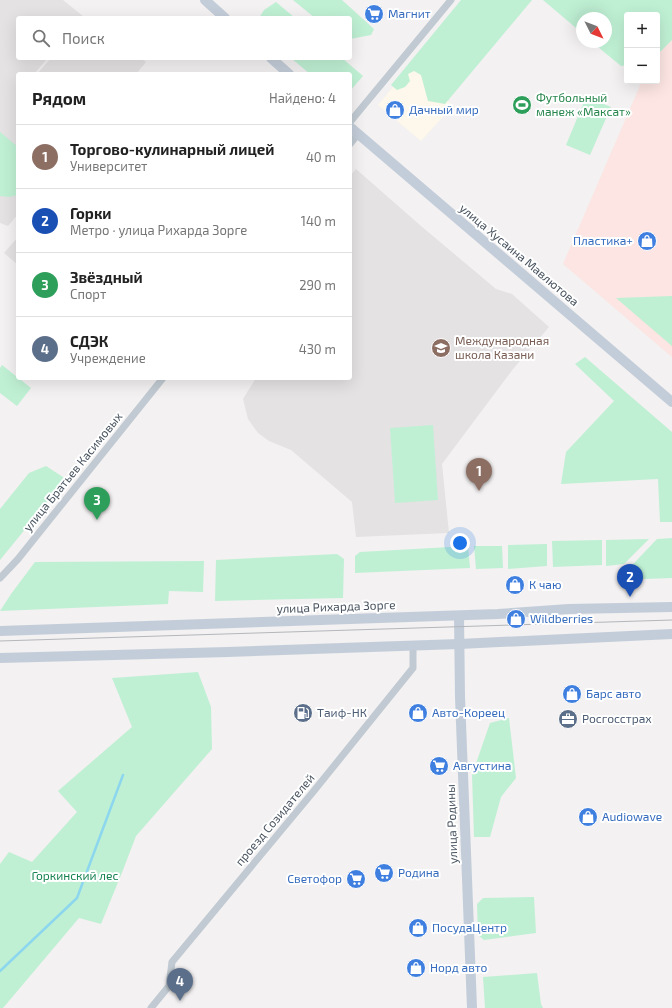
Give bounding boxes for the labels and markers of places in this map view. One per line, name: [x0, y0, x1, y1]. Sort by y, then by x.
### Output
supermarket icon: Магнит: [363, 3, 385, 25]
place label: Магнит: [388, 6, 431, 20]
place label: Футбольный манеж «Максат»: [536, 90, 631, 118]
sports icon: Футбольный манеж «Максат»: [511, 94, 533, 116]
shop icon: Дачный мир: [384, 99, 406, 121]
place label: Дачный мир: [409, 102, 479, 116]
shop icon: Пластика+: [636, 230, 658, 252]
place label: Пластика+: [573, 233, 633, 247]
place label: Международная школа Казани: [455, 333, 549, 361]
school or university icon: Международная школа Казани: [430, 337, 452, 359]
pin: 1: [466, 458, 492, 491]
pin: 3: [84, 487, 110, 520]
pin: 2: [617, 564, 643, 597]
shop icon: К чаю: [504, 574, 526, 596]
place label: К чаю: [529, 577, 561, 591]
shop icon: Wildberries: [505, 608, 527, 630]
place label: Wildberries: [530, 611, 593, 625]
shop icon: Барс авто: [561, 683, 583, 705]
place label: Барс авто: [586, 686, 641, 700]
fuel station icon: Таиф-НК: [292, 702, 314, 724]
shop icon: Авто-Кореец: [407, 702, 429, 724]
place label: Таиф-НК: [317, 705, 367, 719]
place label: Авто-Кореец: [432, 705, 505, 719]
office icon: Росгосстрах: [557, 708, 579, 730]
place label: Росгосстрах: [582, 711, 652, 725]
supermarket icon: Августина: [428, 755, 450, 777]
place label: Августина: [453, 758, 511, 773]
shop icon: Audiowave: [577, 806, 599, 828]
place label: Audiowave: [602, 809, 662, 823]
supermarket icon: Родина: [373, 862, 395, 884]
place label: Родина: [398, 865, 439, 879]
supermarket icon: Светофор: [345, 868, 367, 890]
place label: Светофор: [287, 871, 342, 885]
shop icon: ПосудаЦентр: [407, 917, 429, 939]
place label: ПосудаЦентр: [432, 920, 507, 935]
shop icon: Норд авто: [405, 957, 427, 979]
place label: Норд авто: [430, 960, 488, 974]
pin: 4: [167, 968, 193, 1001]

